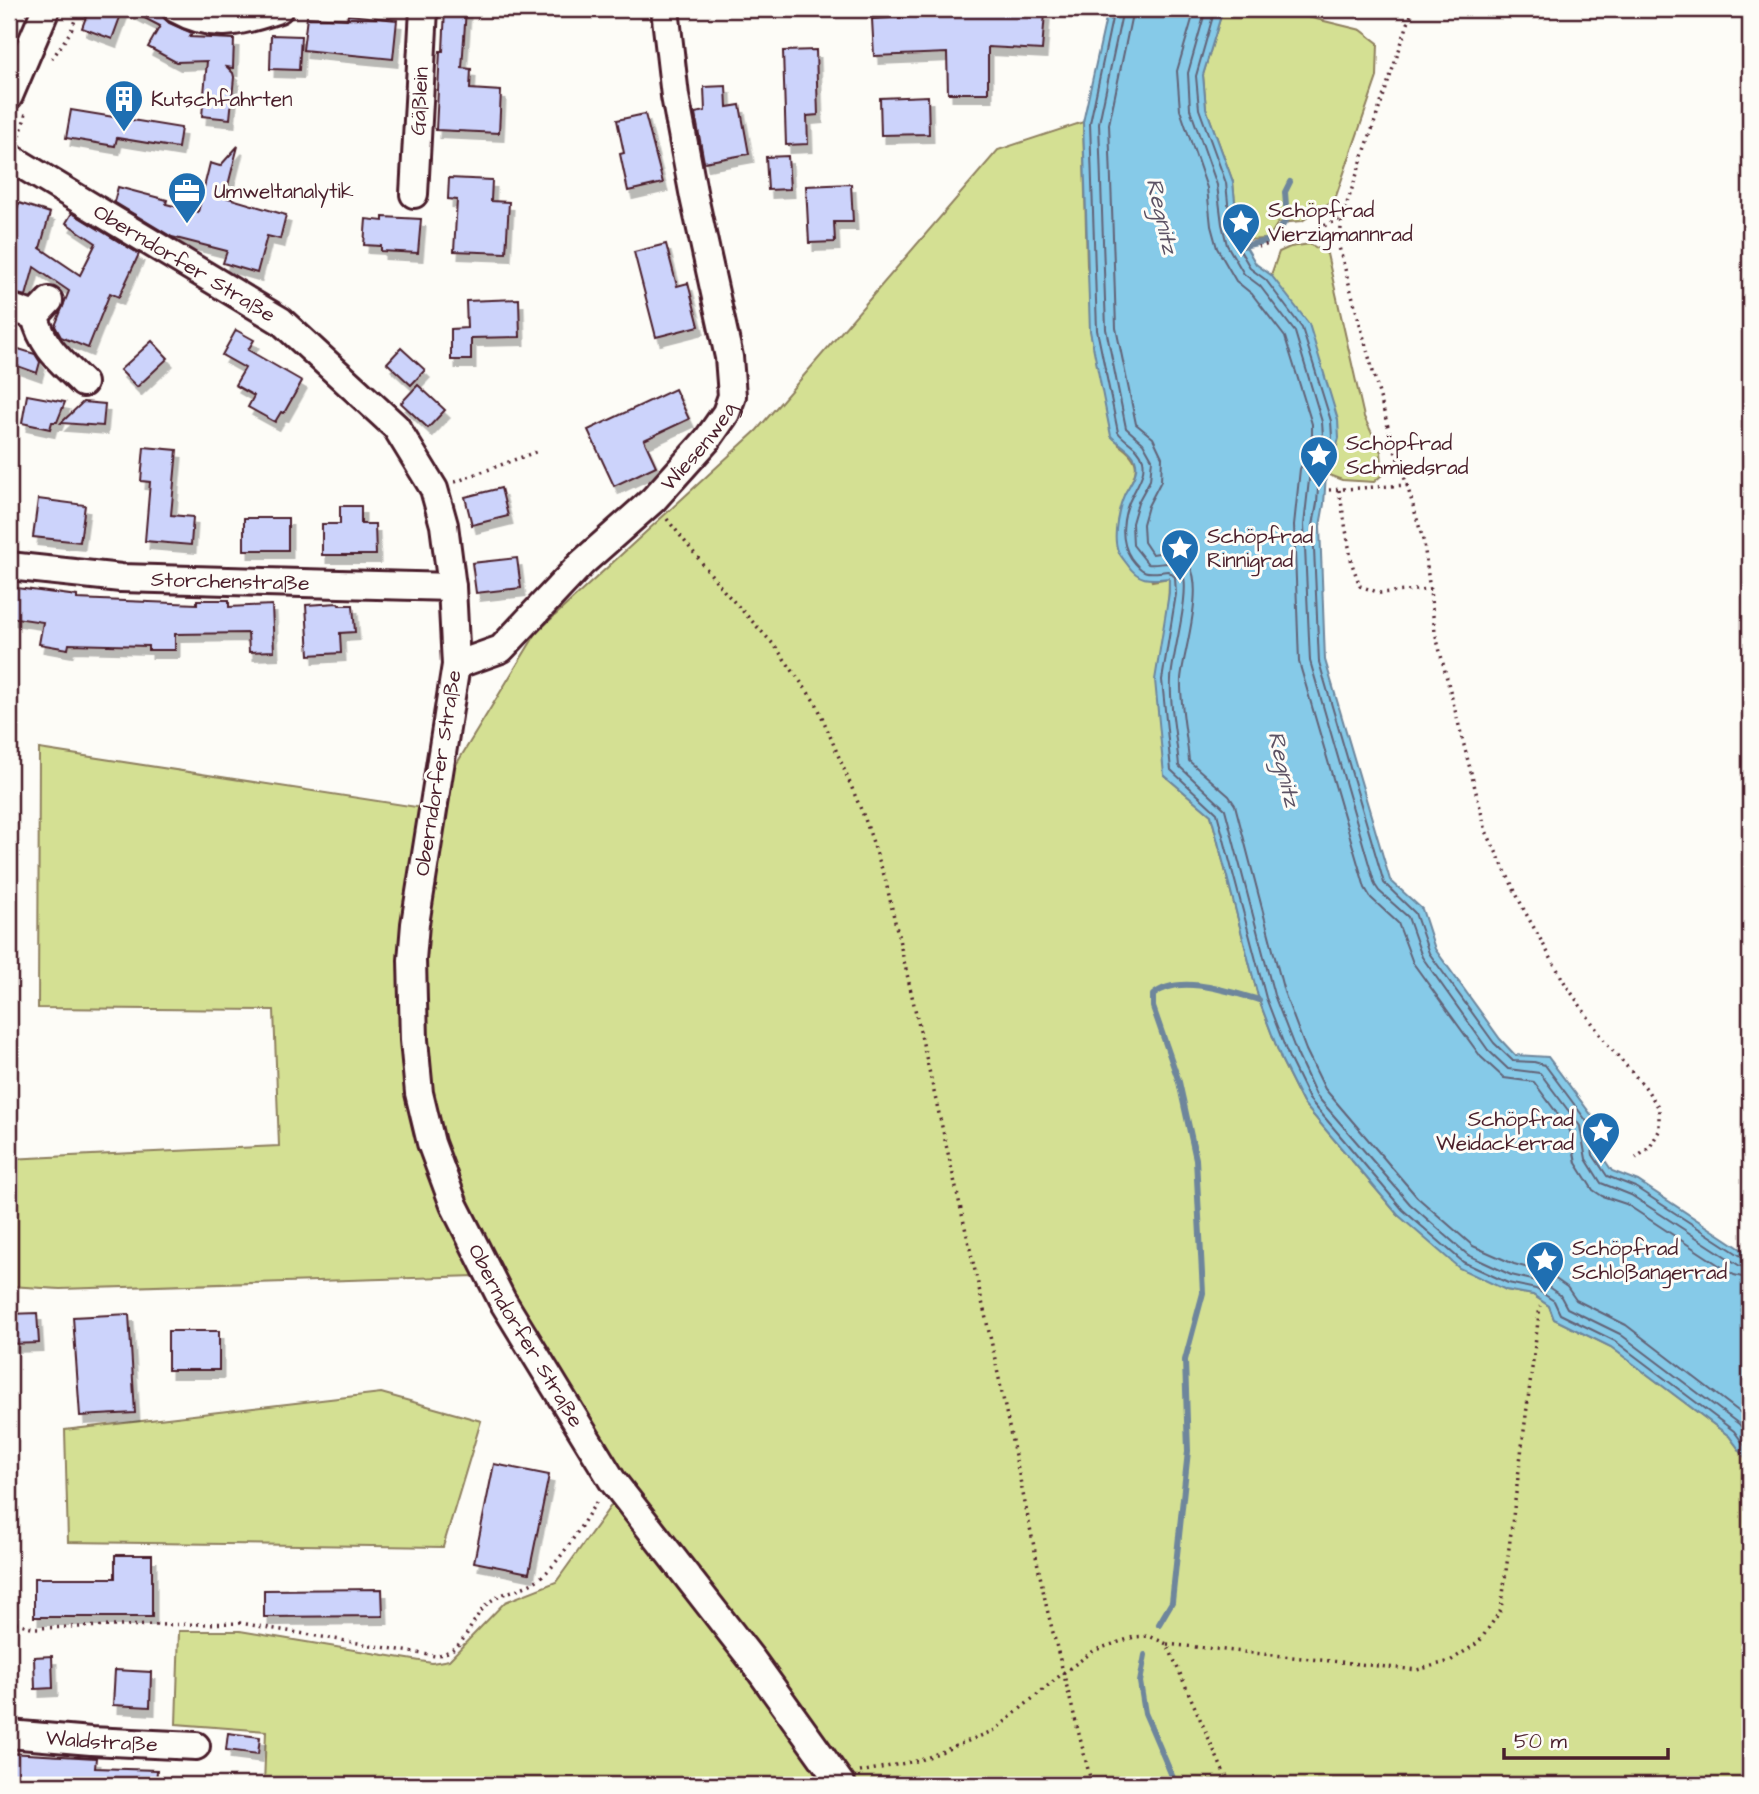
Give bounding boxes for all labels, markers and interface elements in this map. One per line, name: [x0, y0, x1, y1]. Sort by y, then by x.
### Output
street label: Gäßlein: [403, 66, 435, 136]
building icon: Kutschfahrten: [103, 78, 145, 133]
place label: Kutschfahrten: [151, 85, 293, 114]
office icon: Umweltanalytik: [166, 170, 208, 225]
water label: Regnitz: [1137, 175, 1187, 259]
place label: Umweltanalytik: [214, 177, 354, 208]
place label: Schöpfrad Vierzigmannrad: [1268, 196, 1413, 251]
street label: Oberndorfer Straße: [88, 197, 281, 329]
place icon: Schöpfrad Vierzigmannrad: [1220, 201, 1262, 256]
street label: Wiesenweg: [654, 399, 745, 497]
place label: Schöpfrad Schmiedsrad: [1346, 429, 1469, 482]
place icon: Schöpfrad Schmiedsrad: [1298, 434, 1340, 489]
place label: Schöpfrad Rinnigrad: [1207, 522, 1313, 577]
place icon: Schöpfrad Rinnigrad: [1159, 527, 1201, 582]
street label: Storchenstraße: [151, 564, 310, 598]
street label: Oberndorfer Straße: [407, 668, 469, 878]
water label: Regnitz: [1259, 728, 1309, 812]
place label: Schöpfrad Weidackerrad: [1436, 1105, 1574, 1158]
place icon: Schöpfrad Weidackerrad: [1580, 1110, 1622, 1165]
place label: Schöpfrad Schloßangerrad: [1572, 1234, 1727, 1289]
street label: Oberndorfer Straße: [461, 1239, 591, 1433]
place icon: Schöpfrad Schloßangerrad: [1524, 1239, 1566, 1294]
scale bar: [1504, 1717, 1668, 1761]
street label: Waldstraße: [45, 1723, 158, 1759]
text: 50 m: [1514, 1727, 1568, 1756]

